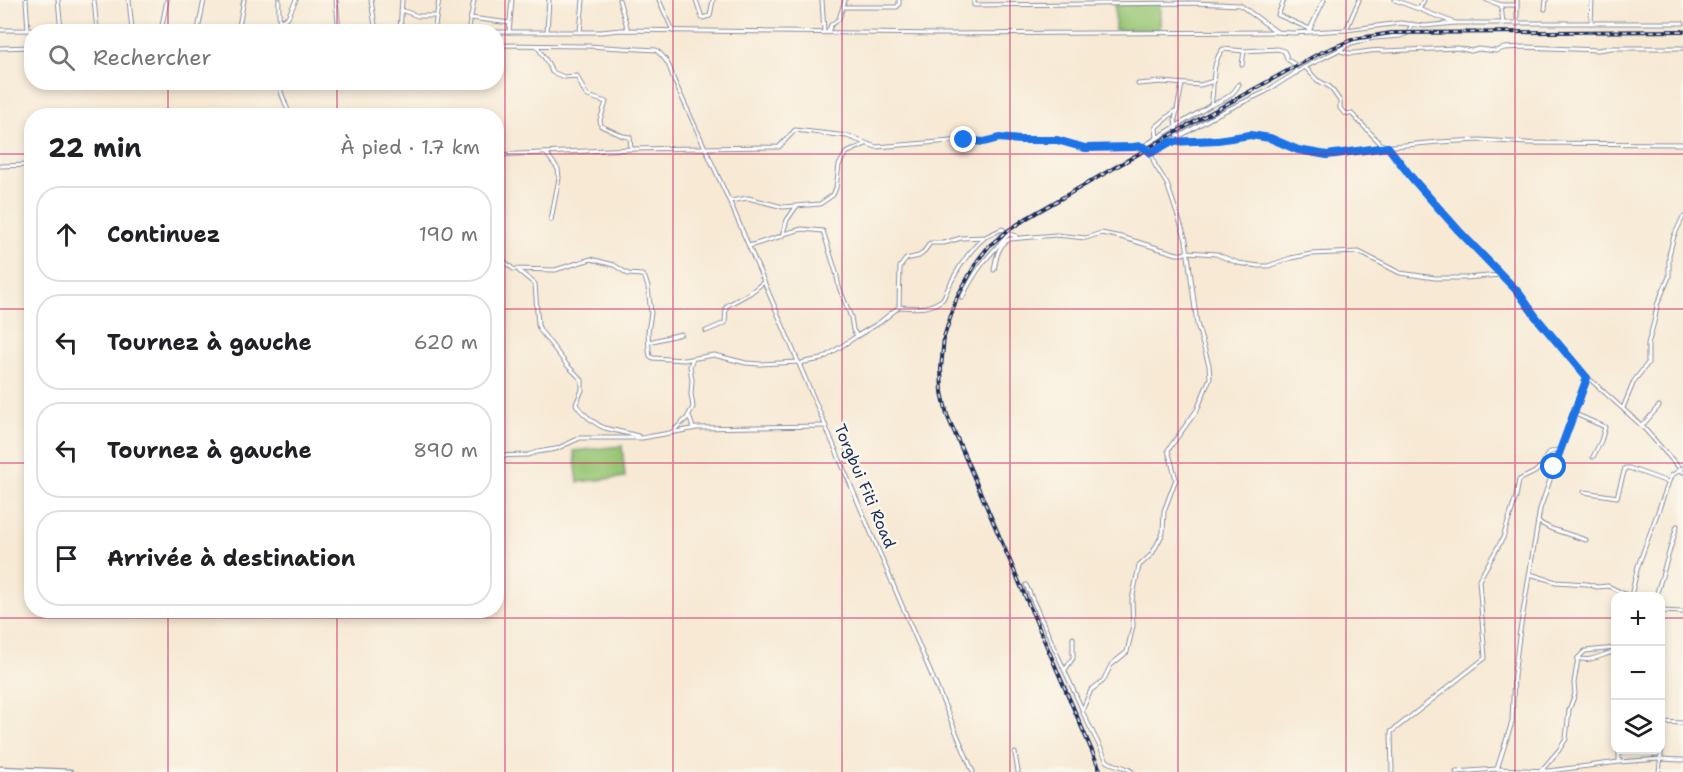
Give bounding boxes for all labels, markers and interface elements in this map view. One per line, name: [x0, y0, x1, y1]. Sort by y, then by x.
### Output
search box: [24, 24, 504, 90]
icon: search: [45, 41, 78, 74]
text: Rechercher: [93, 43, 212, 72]
route end: [950, 126, 976, 152]
text: 22 min: [48, 130, 142, 165]
text: À pied · 1.7 km: [340, 134, 480, 160]
icon: ahead: [50, 218, 83, 251]
text: Continuez: [107, 220, 220, 249]
text: 190 m: [419, 221, 478, 247]
icon: left: [50, 326, 83, 359]
text: Tournez à gauche: [107, 328, 312, 357]
text: 620 m: [414, 329, 478, 355]
street label: Torgbui Fiti Road: [829, 421, 901, 551]
icon: left: [50, 434, 83, 467]
text: Tournez à gauche: [107, 436, 312, 465]
text: 890 m: [413, 437, 478, 463]
route start: [1540, 453, 1566, 479]
icon: arrive: [50, 542, 83, 575]
text: Arrivée à destination: [107, 544, 355, 573]
map controls: [1611, 592, 1665, 754]
button: +: [1611, 592, 1665, 646]
button: −: [1611, 646, 1665, 700]
button: layers: [1611, 700, 1665, 754]

